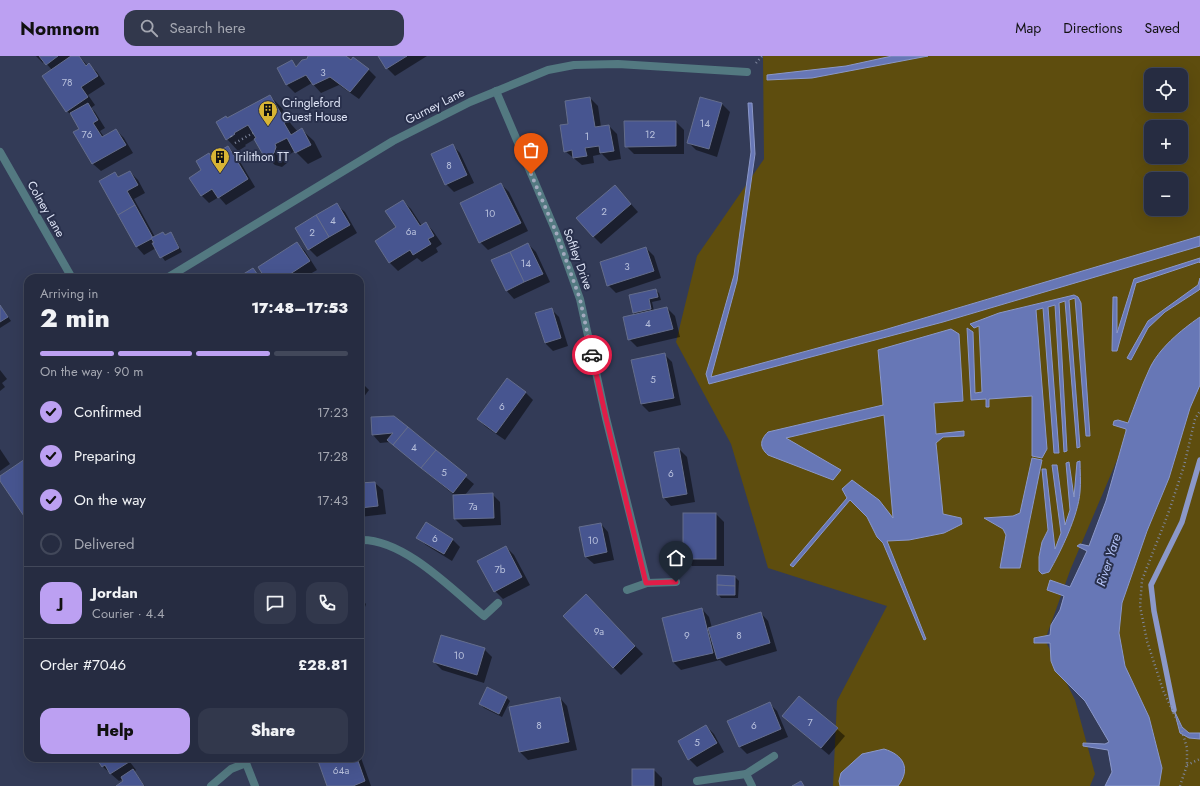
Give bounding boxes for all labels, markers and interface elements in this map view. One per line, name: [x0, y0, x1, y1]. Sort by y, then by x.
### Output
search box: [124, 10, 404, 46]
text: Nomnom: [20, 15, 100, 42]
icon: search: [138, 17, 160, 39]
text: Search here: [170, 17, 245, 39]
text: Map: [1015, 18, 1041, 38]
text: Directions: [1063, 18, 1123, 38]
text: Saved: [1145, 18, 1180, 38]
house number: 3: [320, 65, 326, 80]
map controls: [1144, 68, 1188, 216]
button: locate: [1144, 68, 1188, 112]
house number: 78: [62, 75, 72, 90]
street label: Gurney Lane: [402, 83, 468, 129]
place label: Cringleford Guest House: [282, 94, 348, 126]
building icon: Cringleford Guest House: [257, 99, 279, 127]
house number: 14: [700, 116, 710, 131]
button: +: [1144, 120, 1188, 164]
house number: 76: [81, 127, 93, 142]
house number: 12: [645, 127, 655, 142]
house number: 1: [585, 129, 589, 144]
pin: [514, 133, 548, 174]
icon: bag: [520, 139, 542, 161]
building icon: Trilithon TT: [209, 146, 231, 174]
place label: Trilithon TT: [234, 148, 289, 166]
house number: 8: [446, 158, 452, 173]
button: −: [1144, 172, 1188, 216]
street label: Colney Lane: [23, 177, 69, 241]
house number: 2: [601, 204, 607, 219]
house number: 10: [485, 206, 495, 221]
house number: 4: [330, 213, 336, 228]
house number: 6a: [406, 224, 416, 239]
house number: 2: [309, 225, 315, 240]
street label: Softley Drive: [559, 226, 597, 292]
house number: 14: [521, 256, 531, 271]
house number: 3: [624, 259, 630, 274]
text: Arriving in: [40, 284, 98, 303]
text: 17:48–17:53: [251, 297, 348, 319]
text: 2 min: [40, 299, 110, 337]
house number: 4: [645, 316, 651, 331]
courier: [572, 335, 612, 375]
icon: car: [581, 344, 603, 366]
text: On the way · 90 m: [40, 362, 143, 381]
house number: 5: [650, 372, 656, 387]
house number: 6: [499, 399, 505, 414]
icon: check: [40, 401, 62, 423]
text: Confirmed: [74, 401, 142, 423]
text: 17:23: [317, 403, 348, 422]
house number: 4: [411, 440, 417, 455]
icon: check: [40, 445, 62, 467]
text: Preparing: [74, 445, 136, 467]
text: 17:28: [317, 447, 348, 466]
house number: 5: [441, 465, 447, 480]
house number: 6: [668, 466, 674, 481]
icon: check: [40, 489, 62, 511]
text: On the way: [74, 489, 146, 511]
text: 17:43: [317, 491, 348, 510]
house number: 7a: [468, 499, 478, 514]
house number: 6: [432, 531, 438, 546]
water label: River Yare: [1091, 531, 1126, 589]
text: Delivered: [74, 533, 135, 555]
house number: 10: [588, 533, 598, 548]
pin: [659, 541, 693, 582]
icon: home: [665, 547, 687, 569]
house number: 7b: [495, 562, 506, 577]
text: Jordan: [92, 582, 138, 604]
button: chat: [254, 582, 296, 624]
button: phone: [306, 582, 348, 624]
text: J: [59, 592, 63, 614]
text: Courier · 4.4: [92, 604, 165, 623]
house number: 9a: [594, 624, 604, 639]
house number: 9: [684, 628, 690, 643]
house number: 8: [736, 628, 742, 643]
house number: 10: [454, 648, 464, 663]
text: Order #7046: [40, 654, 126, 676]
text: £28.81: [298, 654, 348, 676]
button: Help: [40, 708, 190, 754]
button: Share: [198, 708, 348, 754]
house number: 7: [807, 715, 813, 730]
house number: 8: [536, 718, 542, 733]
house number: 6: [751, 718, 757, 733]
house number: 5: [694, 735, 700, 750]
house number: 64a: [333, 763, 349, 778]

